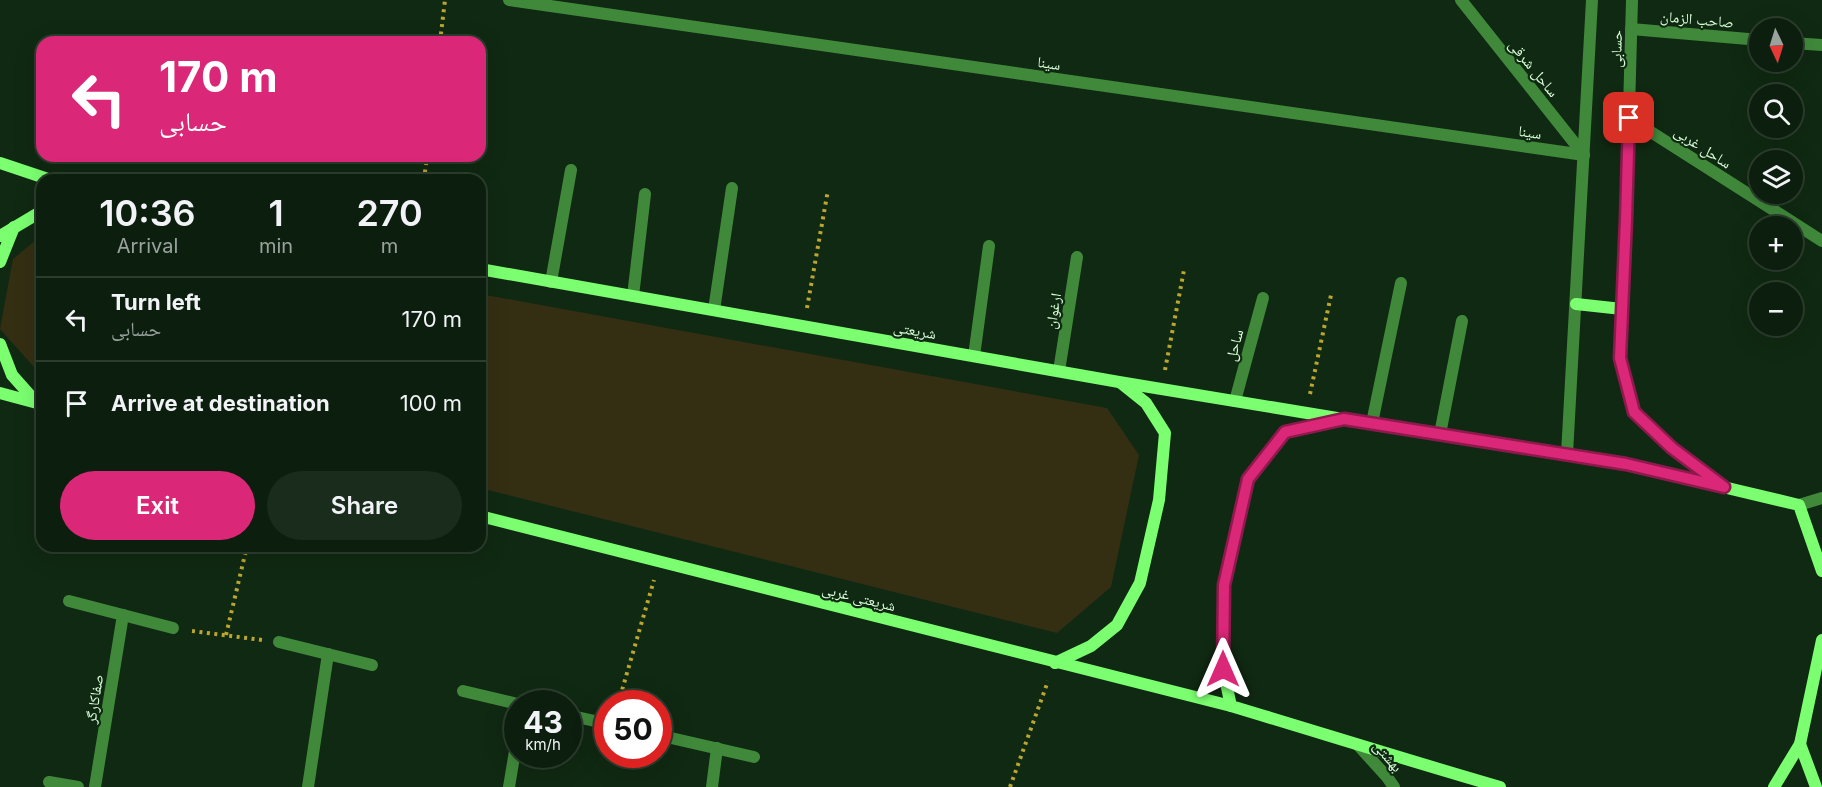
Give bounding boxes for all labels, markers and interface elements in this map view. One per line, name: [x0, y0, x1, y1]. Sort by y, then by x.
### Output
street label: صاحب الزمان: [1659, 6, 1735, 33]
north arrow: [1749, 18, 1803, 72]
map controls: [1749, 18, 1803, 336]
street label: حسابی: [1606, 30, 1627, 68]
street label: ساحل شرقی: [1504, 35, 1563, 101]
text: 170 m: [159, 51, 277, 102]
street label: سینا: [1036, 52, 1062, 74]
icon: left: [60, 60, 138, 138]
button: search: [1749, 84, 1803, 138]
pin: [1603, 92, 1654, 143]
icon: arrive: [1612, 101, 1645, 134]
text: حسابی: [159, 105, 227, 138]
street label: سینا: [1517, 121, 1543, 143]
street label: ساحل غربی: [1670, 122, 1735, 173]
button: layers: [1749, 150, 1803, 204]
text: 10:36: [99, 191, 196, 235]
text: 1: [268, 191, 284, 235]
text: 270: [356, 191, 423, 235]
button: +: [1749, 216, 1803, 270]
text: Arrival: [117, 234, 178, 258]
text: min: [259, 234, 293, 258]
text: m: [381, 234, 398, 258]
button: −: [1749, 282, 1803, 336]
text: Turn left: [111, 289, 201, 315]
street label: ارغوان: [1041, 292, 1066, 331]
icon: left: [60, 303, 93, 336]
text: 170 m: [402, 306, 462, 332]
text: حسابی: [111, 317, 161, 341]
street label: شریعتی: [892, 317, 938, 344]
street label: ساحل: [1221, 327, 1248, 363]
icon: arrive: [60, 387, 93, 420]
text: Arrive at destination: [111, 390, 330, 416]
text: 100 m: [400, 390, 462, 416]
button: Exit: [60, 471, 255, 540]
button: Share: [267, 471, 462, 540]
street label: شریعتی غربی: [820, 579, 898, 616]
position arrow: [1191, 637, 1255, 701]
street label: صفاکارگر: [81, 673, 107, 726]
speed limit sign: 50: [594, 690, 672, 768]
text: 43: [523, 704, 563, 740]
text: km/h: [525, 735, 561, 754]
street label: بهشتی: [1368, 736, 1407, 776]

